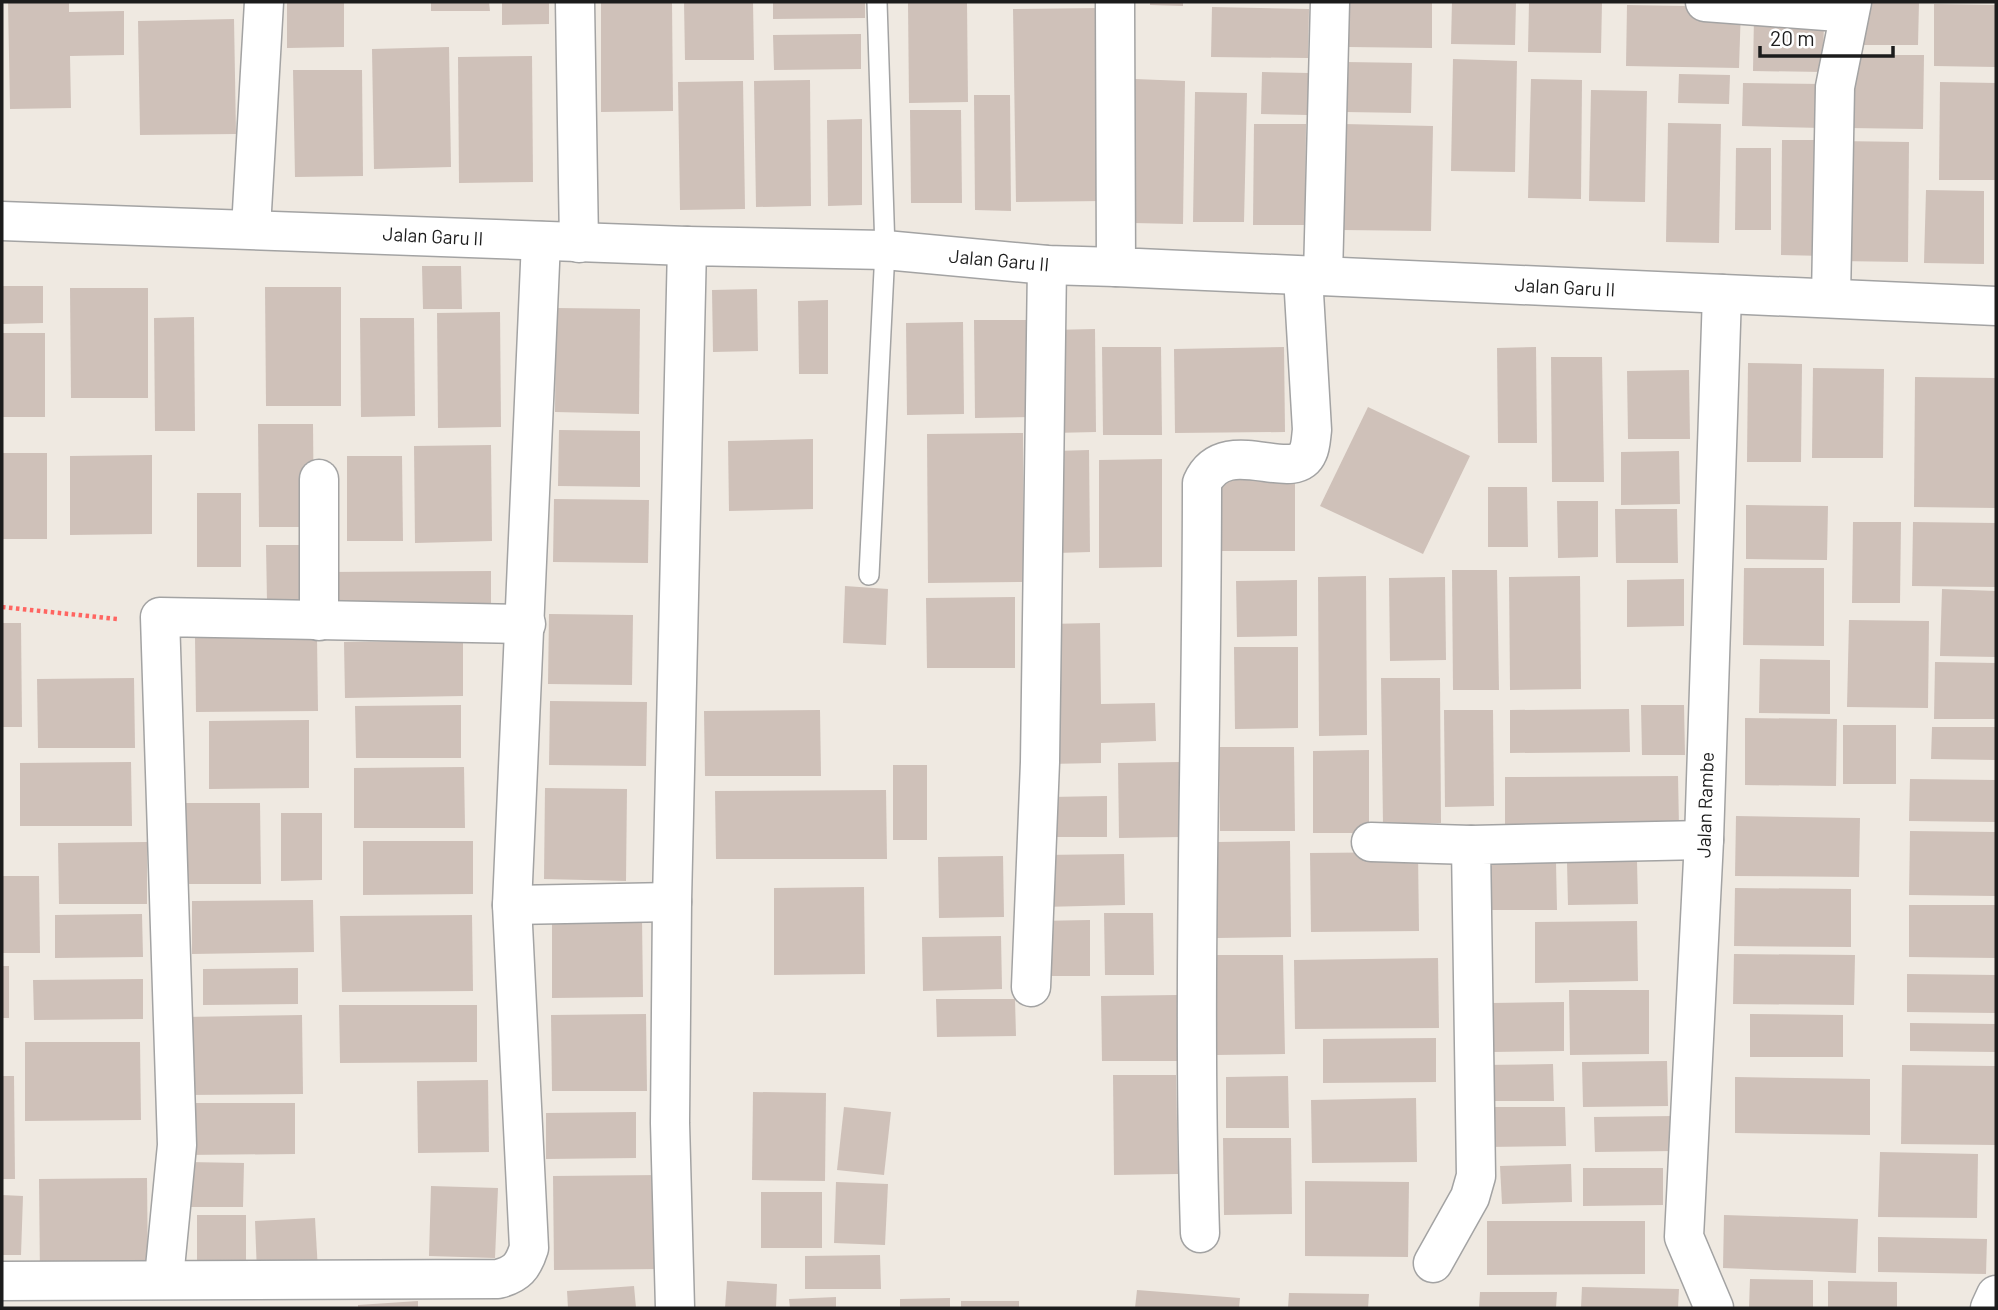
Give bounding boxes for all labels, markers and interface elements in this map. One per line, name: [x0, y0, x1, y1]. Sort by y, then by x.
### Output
scale bar: [1760, 14, 1893, 58]
text: 20 m: [1770, 25, 1815, 50]
street label: Jalan Garu II: [382, 221, 484, 250]
street label: Jalan Garu II: [948, 244, 1050, 275]
street label: Jalan Garu II: [1514, 272, 1616, 301]
street label: Jalan Rambe: [1691, 752, 1718, 858]

